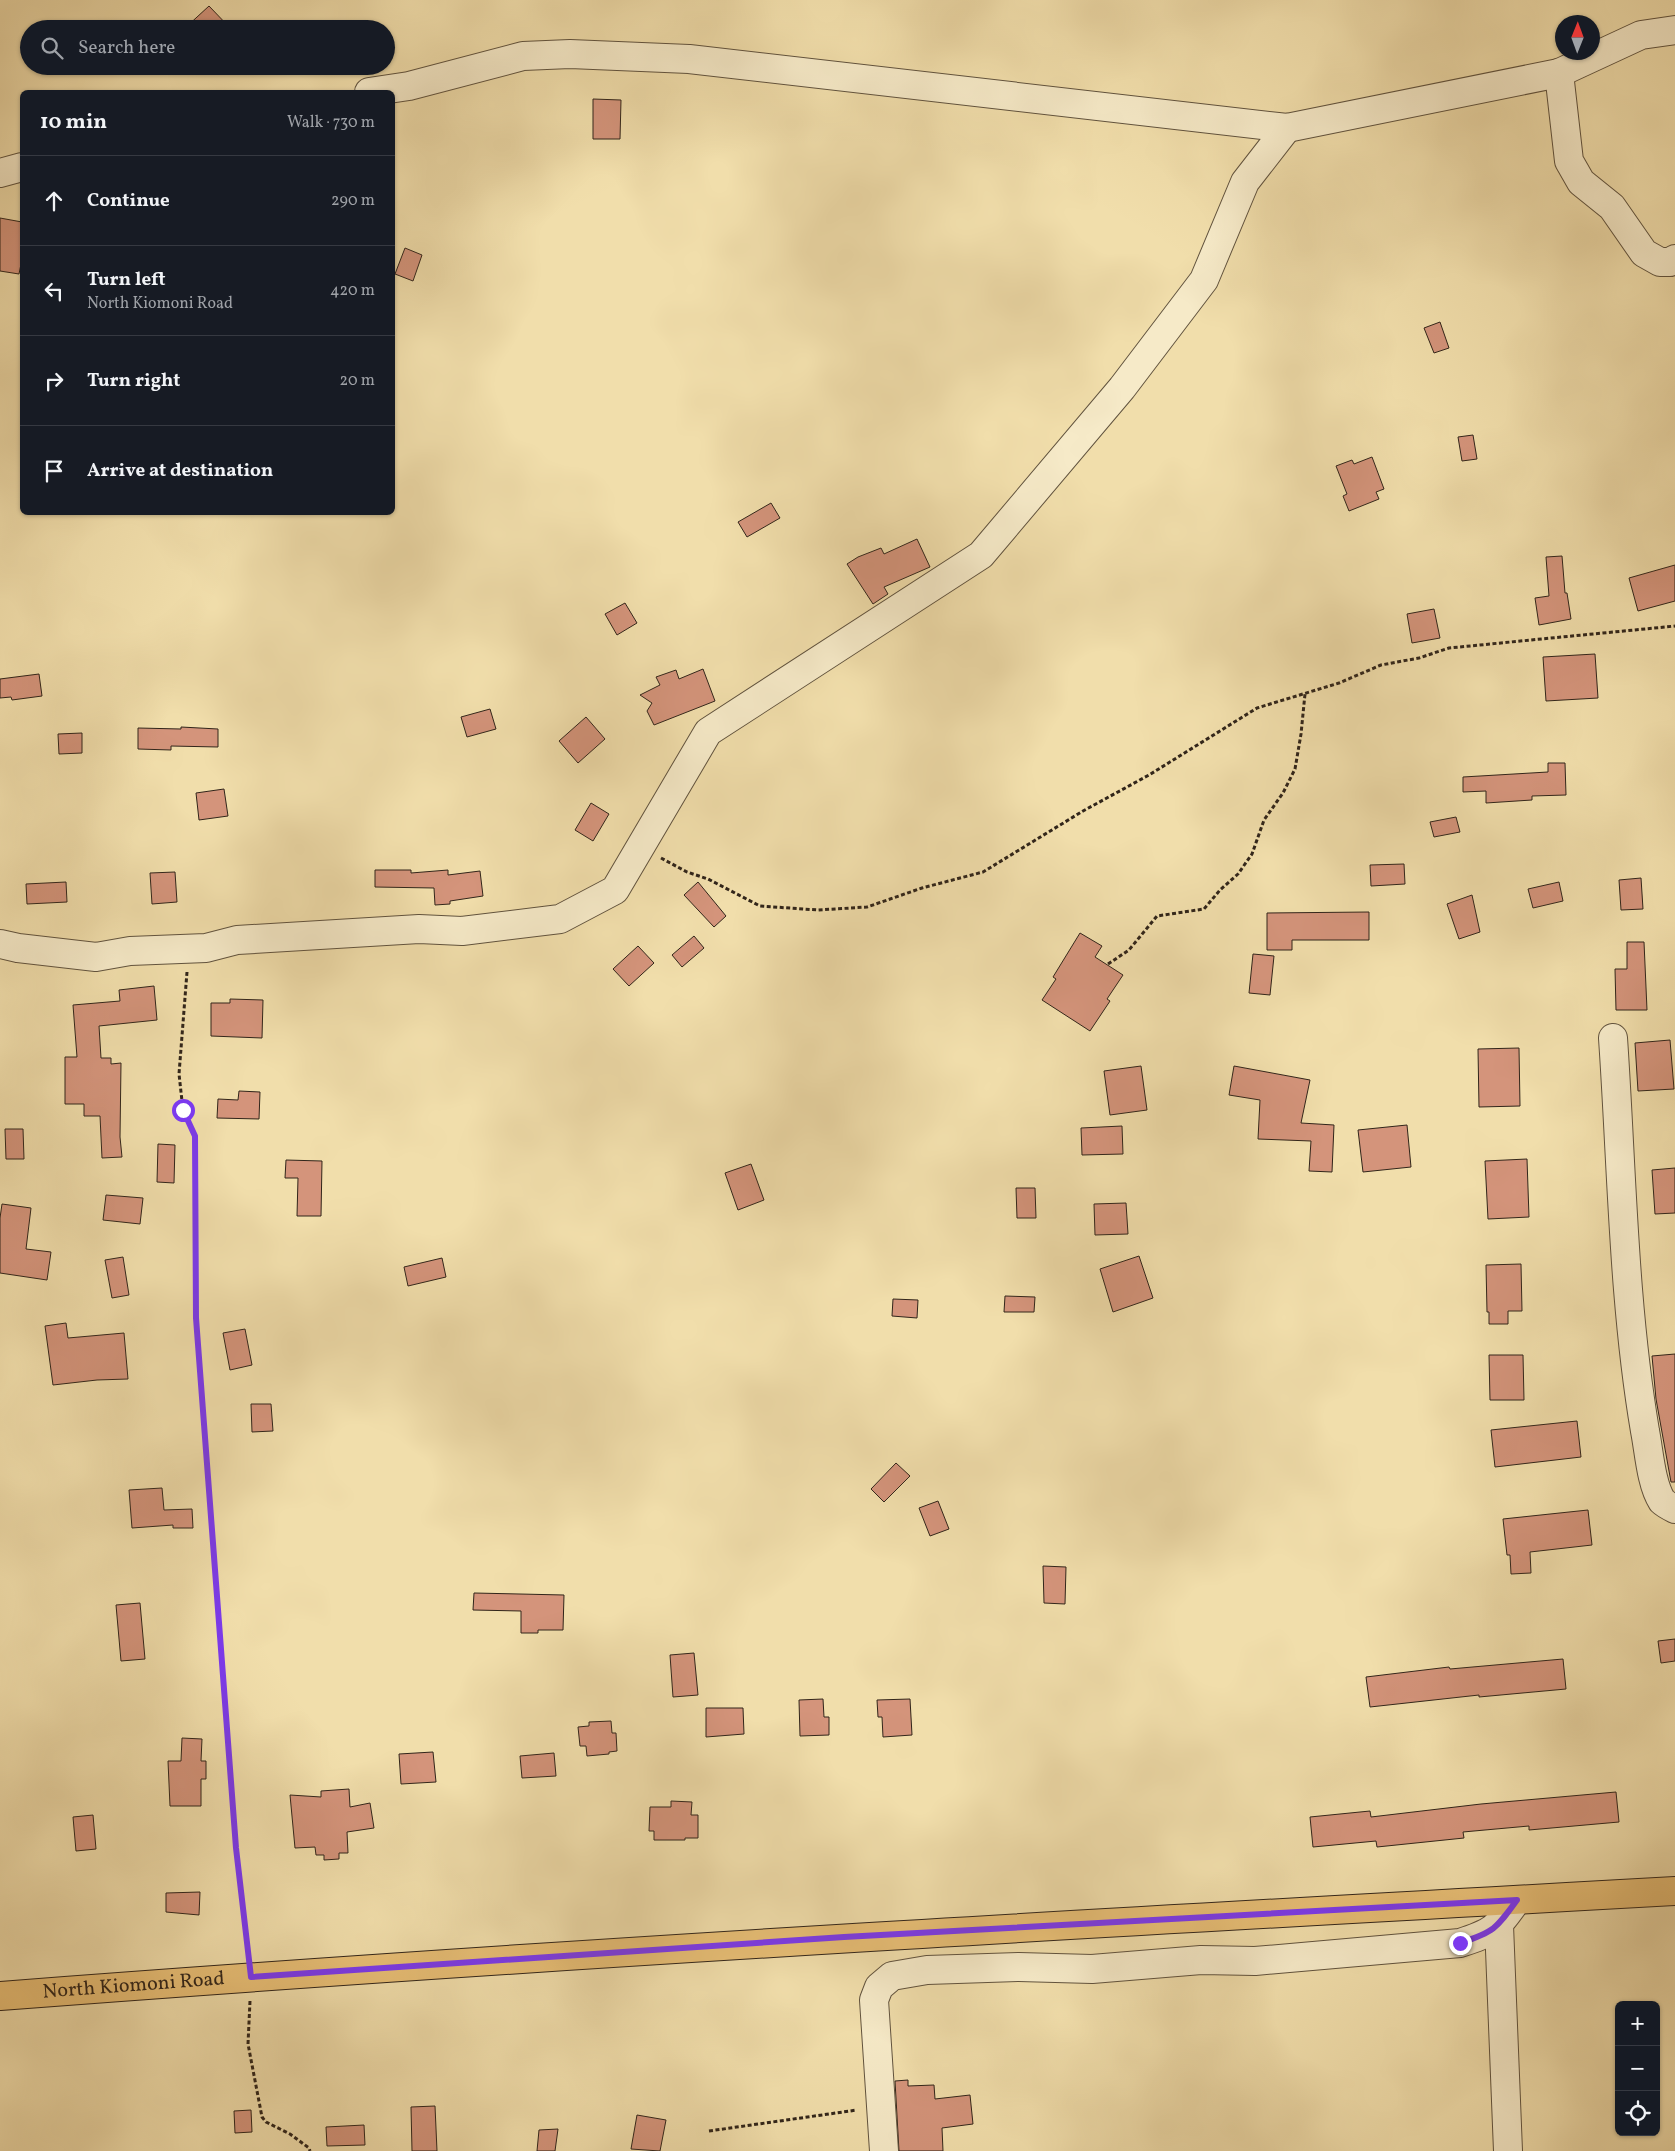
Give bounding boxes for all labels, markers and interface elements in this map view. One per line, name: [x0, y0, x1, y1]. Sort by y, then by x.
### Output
north arrow: [1555, 15, 1600, 60]
search box: [20, 20, 395, 75]
icon: search: [38, 34, 66, 62]
text: Search here: [78, 35, 175, 61]
text: 10 min: [40, 108, 107, 137]
text: Walk · 730 m: [287, 112, 375, 134]
icon: ahead: [40, 187, 68, 215]
text: Continue: [87, 188, 170, 214]
text: 290 m: [331, 190, 375, 212]
text: Turn left: [87, 267, 166, 293]
icon: left: [40, 277, 68, 305]
text: 420 m: [330, 280, 375, 302]
text: North Kiomoni Road: [87, 293, 233, 315]
icon: right: [40, 367, 68, 395]
text: Turn right: [87, 368, 180, 394]
text: 20 m: [340, 370, 375, 392]
icon: arrive: [40, 457, 68, 485]
text: Arrive at destination: [87, 458, 273, 484]
route start: [172, 1099, 195, 1122]
route end: [1449, 1932, 1472, 1955]
street label: North Kiomoni Road: [42, 1965, 226, 2007]
map controls: [1615, 2001, 1660, 2136]
button: +: [1615, 2001, 1660, 2046]
button: −: [1615, 2046, 1660, 2091]
button: locate: [1615, 2091, 1660, 2136]

